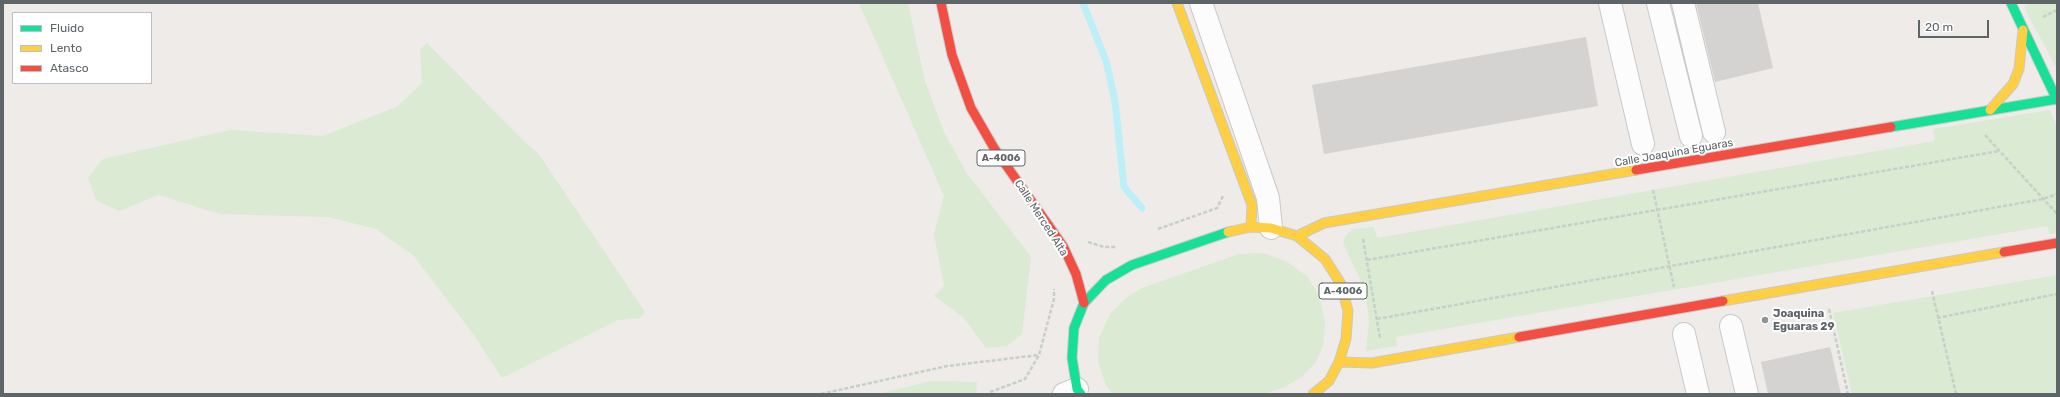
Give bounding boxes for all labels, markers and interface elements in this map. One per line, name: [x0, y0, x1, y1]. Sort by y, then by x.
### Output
legend: [12, 12, 152, 84]
scale bar: [1920, 12, 1991, 38]
text: 20 m: [1925, 20, 1953, 34]
text: Fluido: [50, 21, 84, 35]
text: Lento: [50, 41, 82, 55]
text: Atasco: [50, 61, 89, 75]
street label: Calle Joaquina Eguaras: [1614, 136, 1734, 170]
road number: A-4006: [977, 150, 1025, 166]
street label: Calle Merced Alta: [1011, 177, 1071, 259]
road number: A-4006: [1319, 283, 1367, 299]
place label: Joaquina Eguaras 29: [1773, 307, 1835, 333]
marker: Joaquina Eguaras 29: [1760, 315, 1770, 325]

